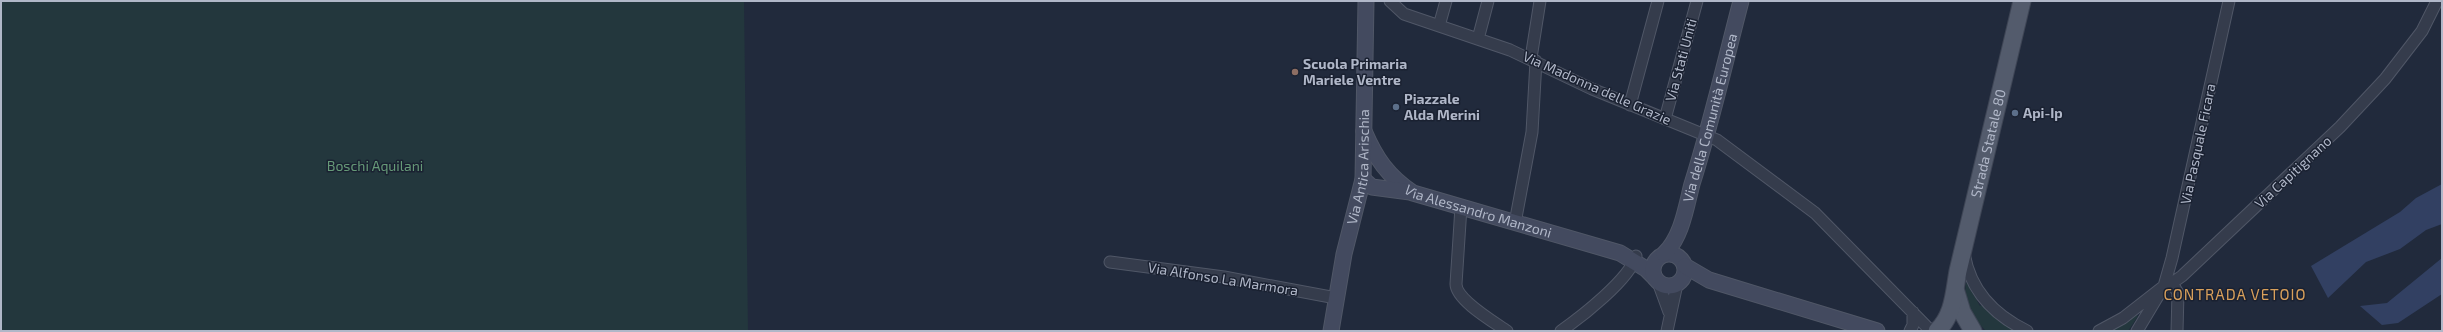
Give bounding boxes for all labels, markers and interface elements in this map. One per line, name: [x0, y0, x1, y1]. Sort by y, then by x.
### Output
street label: Via Stati Uniti: [1661, 16, 1700, 103]
street label: Via della Comunità Europea: [1679, 32, 1740, 204]
street label: Via Madonna delle Grazie: [1520, 47, 1674, 128]
place label: Scuola Primaria Mariele Ventre: [1303, 55, 1407, 88]
marker: Scuola Primaria Mariele Ventre: [1290, 67, 1300, 77]
street label: Via Pasquale Ficara: [2176, 82, 2219, 206]
street label: Strada Statale 80: [1967, 87, 2009, 199]
place label: Piazzale Alda Merini: [1404, 90, 1480, 123]
marker: Piazzale Alda Merini: [1391, 102, 1401, 112]
place label: Api-Ip: [2023, 104, 2063, 121]
marker: Api-Ip: [2010, 108, 2020, 118]
street label: Via Antica Arischia: [1343, 109, 1372, 226]
street label: Via Capitignano: [2251, 132, 2335, 211]
park label: Boschi Aquilani: [327, 157, 423, 174]
street label: Via Alessandro Manzoni: [1401, 181, 1554, 241]
street label: Via Alfonso La Marmora: [1147, 258, 1299, 299]
district label: CONTRADA VETOIO: [2163, 285, 2307, 303]

